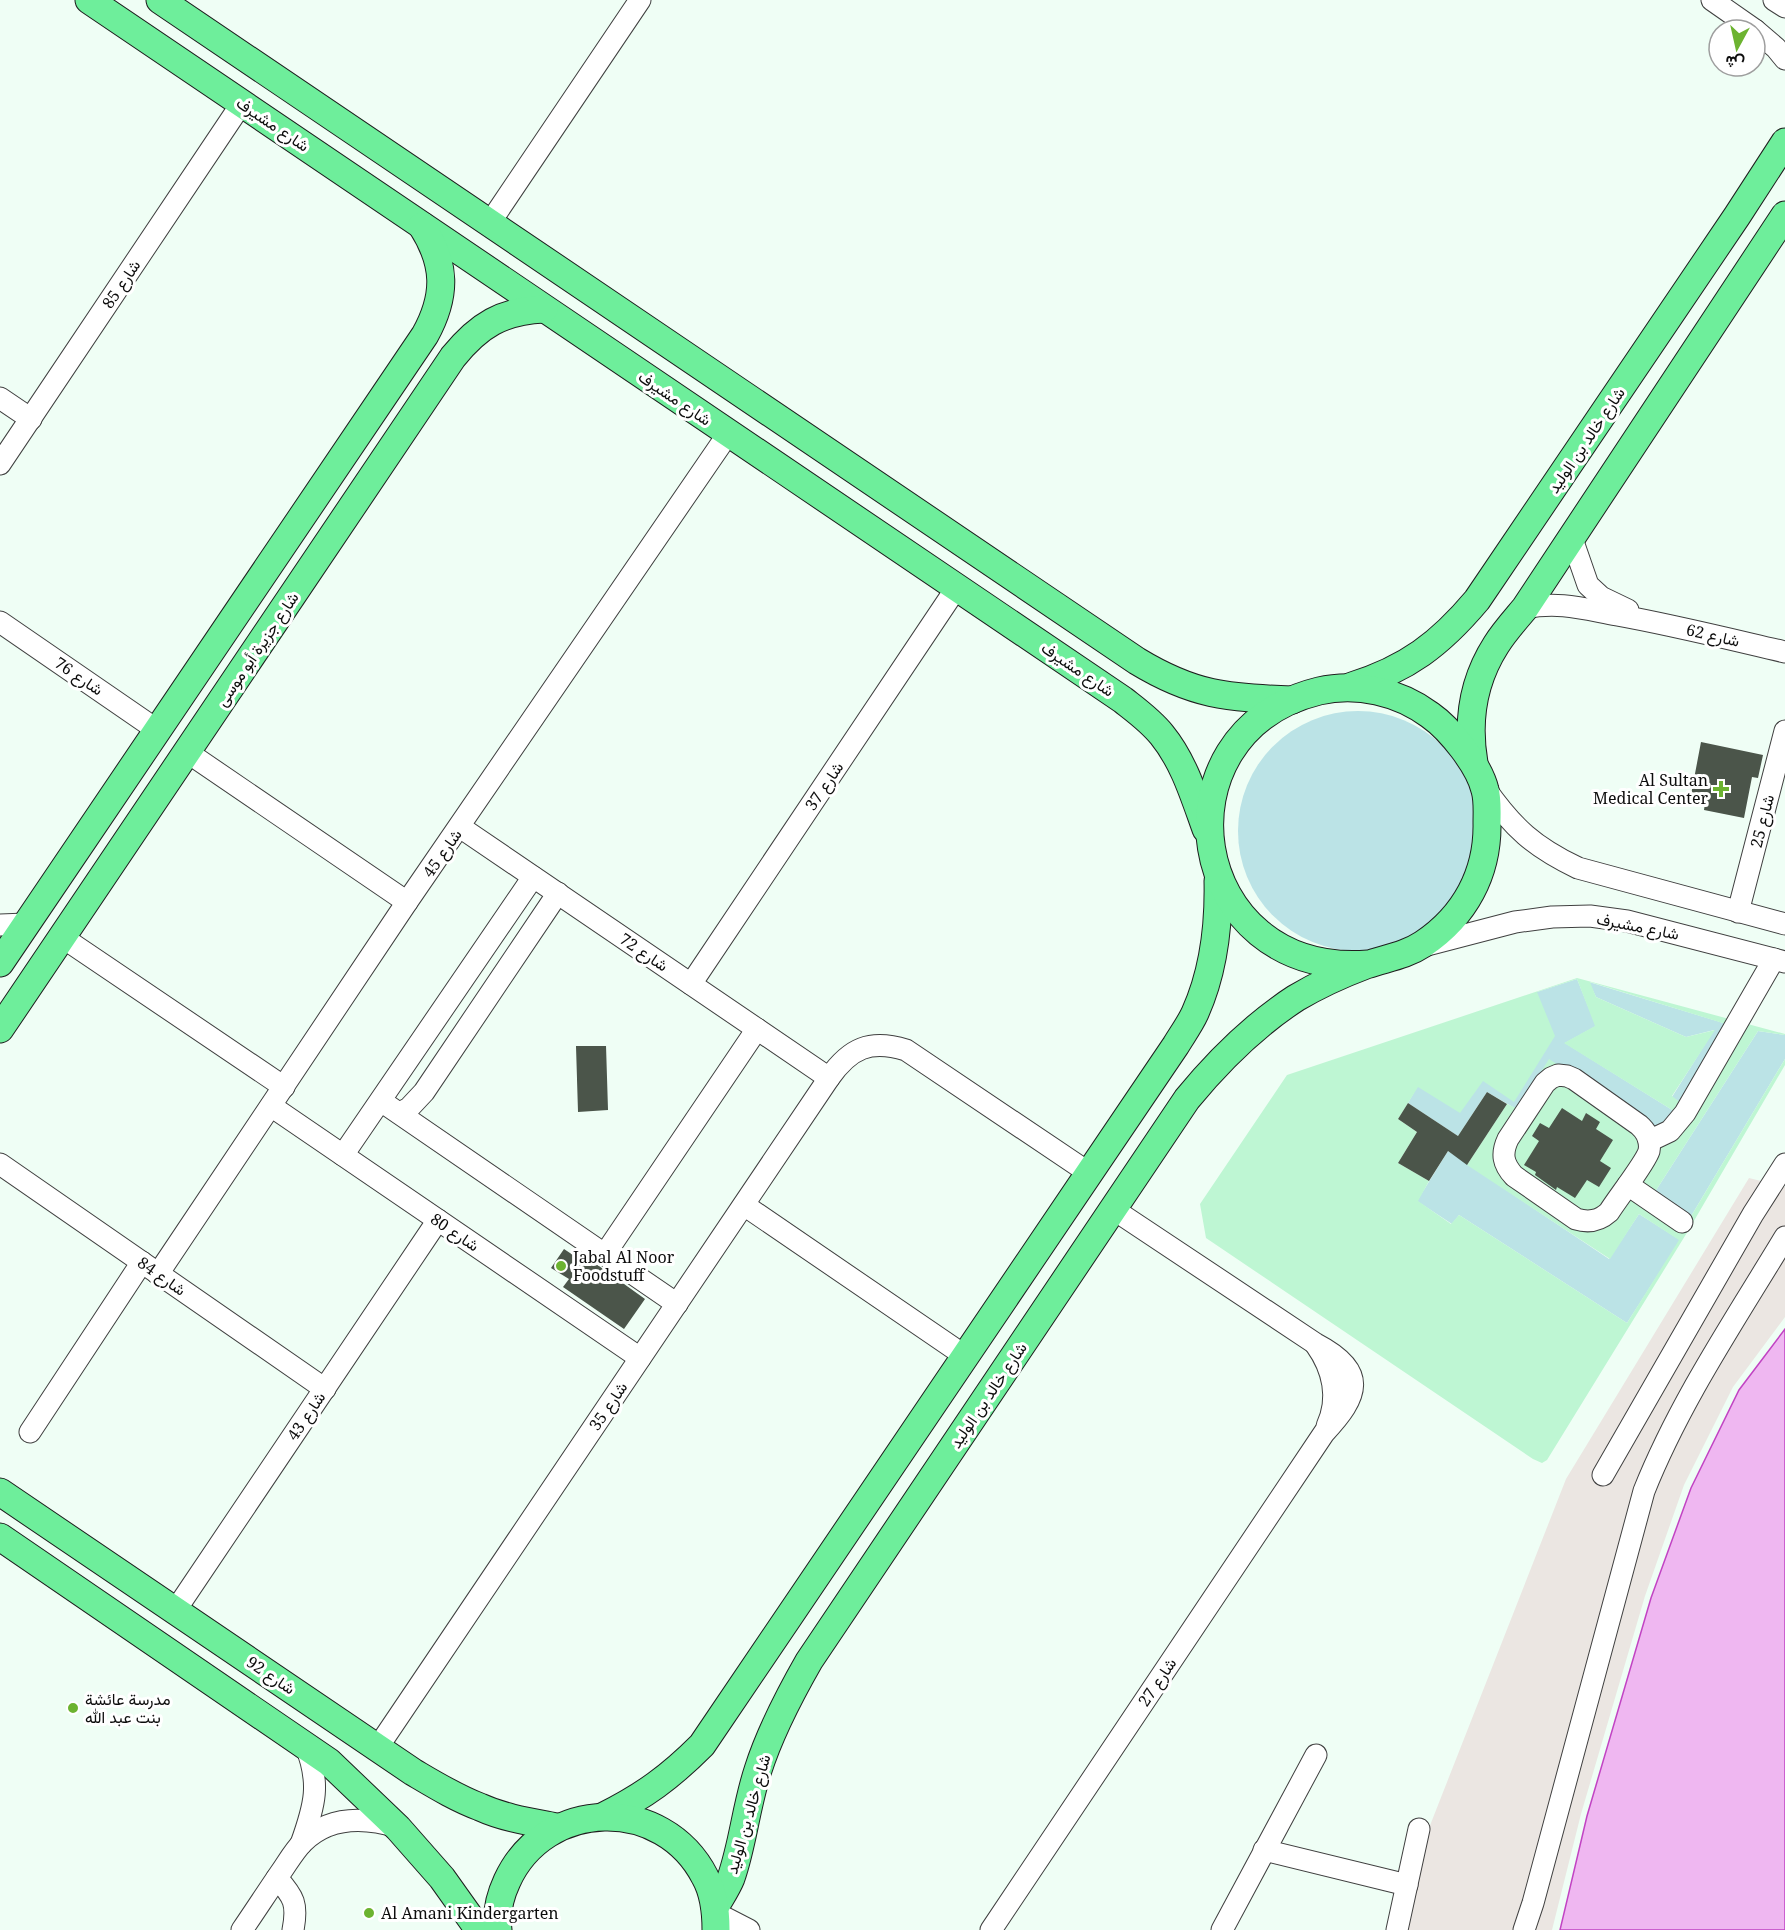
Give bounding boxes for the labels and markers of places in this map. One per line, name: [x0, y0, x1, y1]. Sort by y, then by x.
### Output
place label: Al Sultan Medical Center: [1593, 769, 1708, 809]
marker: Al Sultan Medical Center: [1712, 780, 1730, 798]
place label: Jabal Al Noor Foodstuff: [572, 1246, 675, 1286]
marker: Jabal Al Noor Foodstuff: [554, 1259, 568, 1273]
place label: مدرسة عائشة بنت عبد الله: [85, 1688, 171, 1728]
marker: مدرسة عائشة بنت عبد الله: [66, 1701, 80, 1715]
place label: Al Amani Kindergarten: [381, 1902, 559, 1924]
marker: Al Amani Kindergarten: [362, 1906, 376, 1920]

